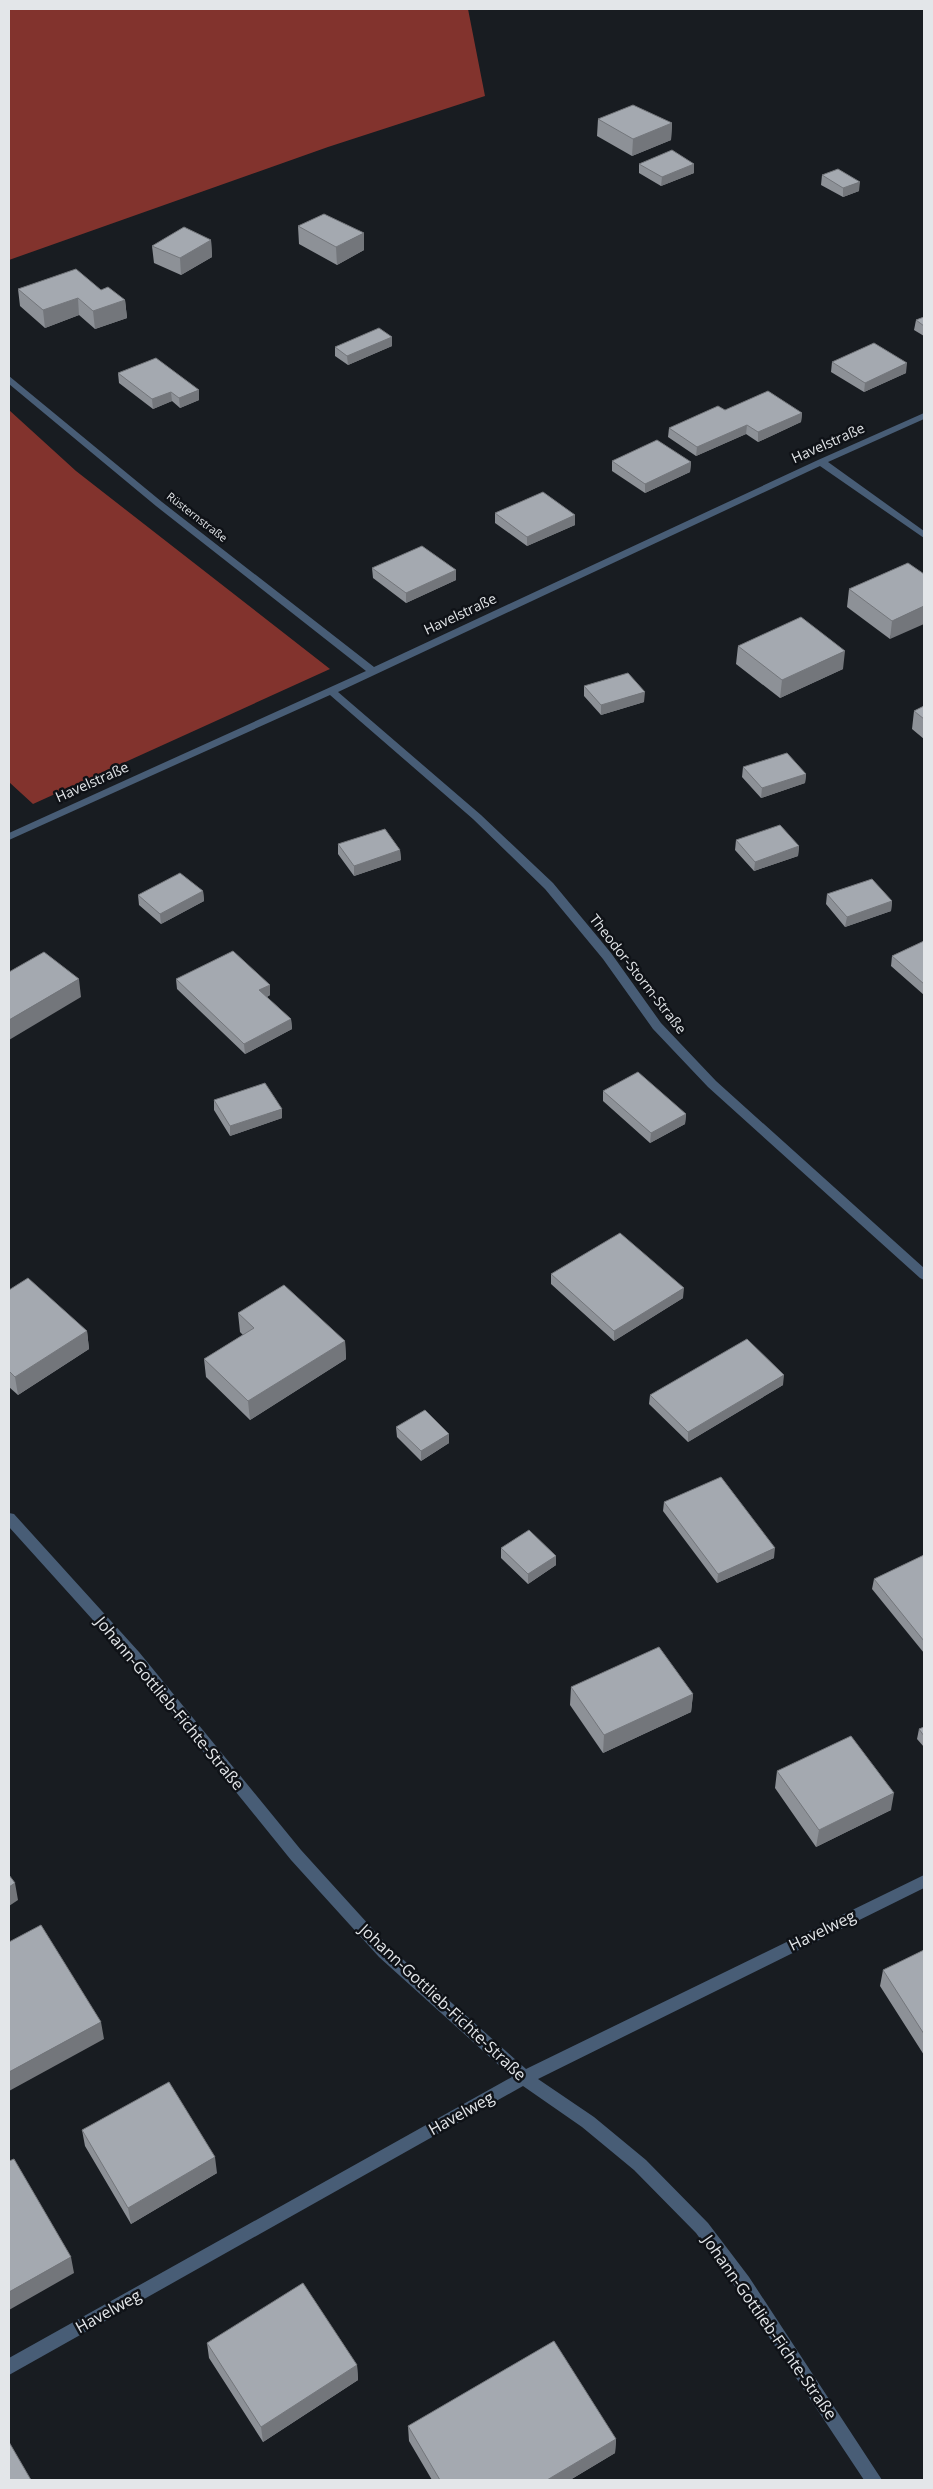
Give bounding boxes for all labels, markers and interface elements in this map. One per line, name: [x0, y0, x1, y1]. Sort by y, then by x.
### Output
street label: Havelstraße: [788, 418, 868, 467]
street label: Rüsternstraße: [164, 488, 231, 545]
street label: Havelstraße: [420, 588, 499, 639]
street label: Havelstraße: [52, 757, 132, 806]
street label: Theodor-Storm-Straße: [586, 910, 691, 1037]
street label: Johann-Gottlieb-Fichte-Straße: [89, 1610, 249, 1795]
street label: Havelweg: [785, 1904, 859, 1956]
street label: Johann-Gottlieb-Fichte-Straße: [353, 1917, 531, 2085]
street label: Havelweg: [424, 2086, 498, 2140]
street label: Johann-Gottlieb-Fichte-Straße: [697, 2229, 842, 2424]
street label: Havelweg: [71, 2284, 145, 2338]

